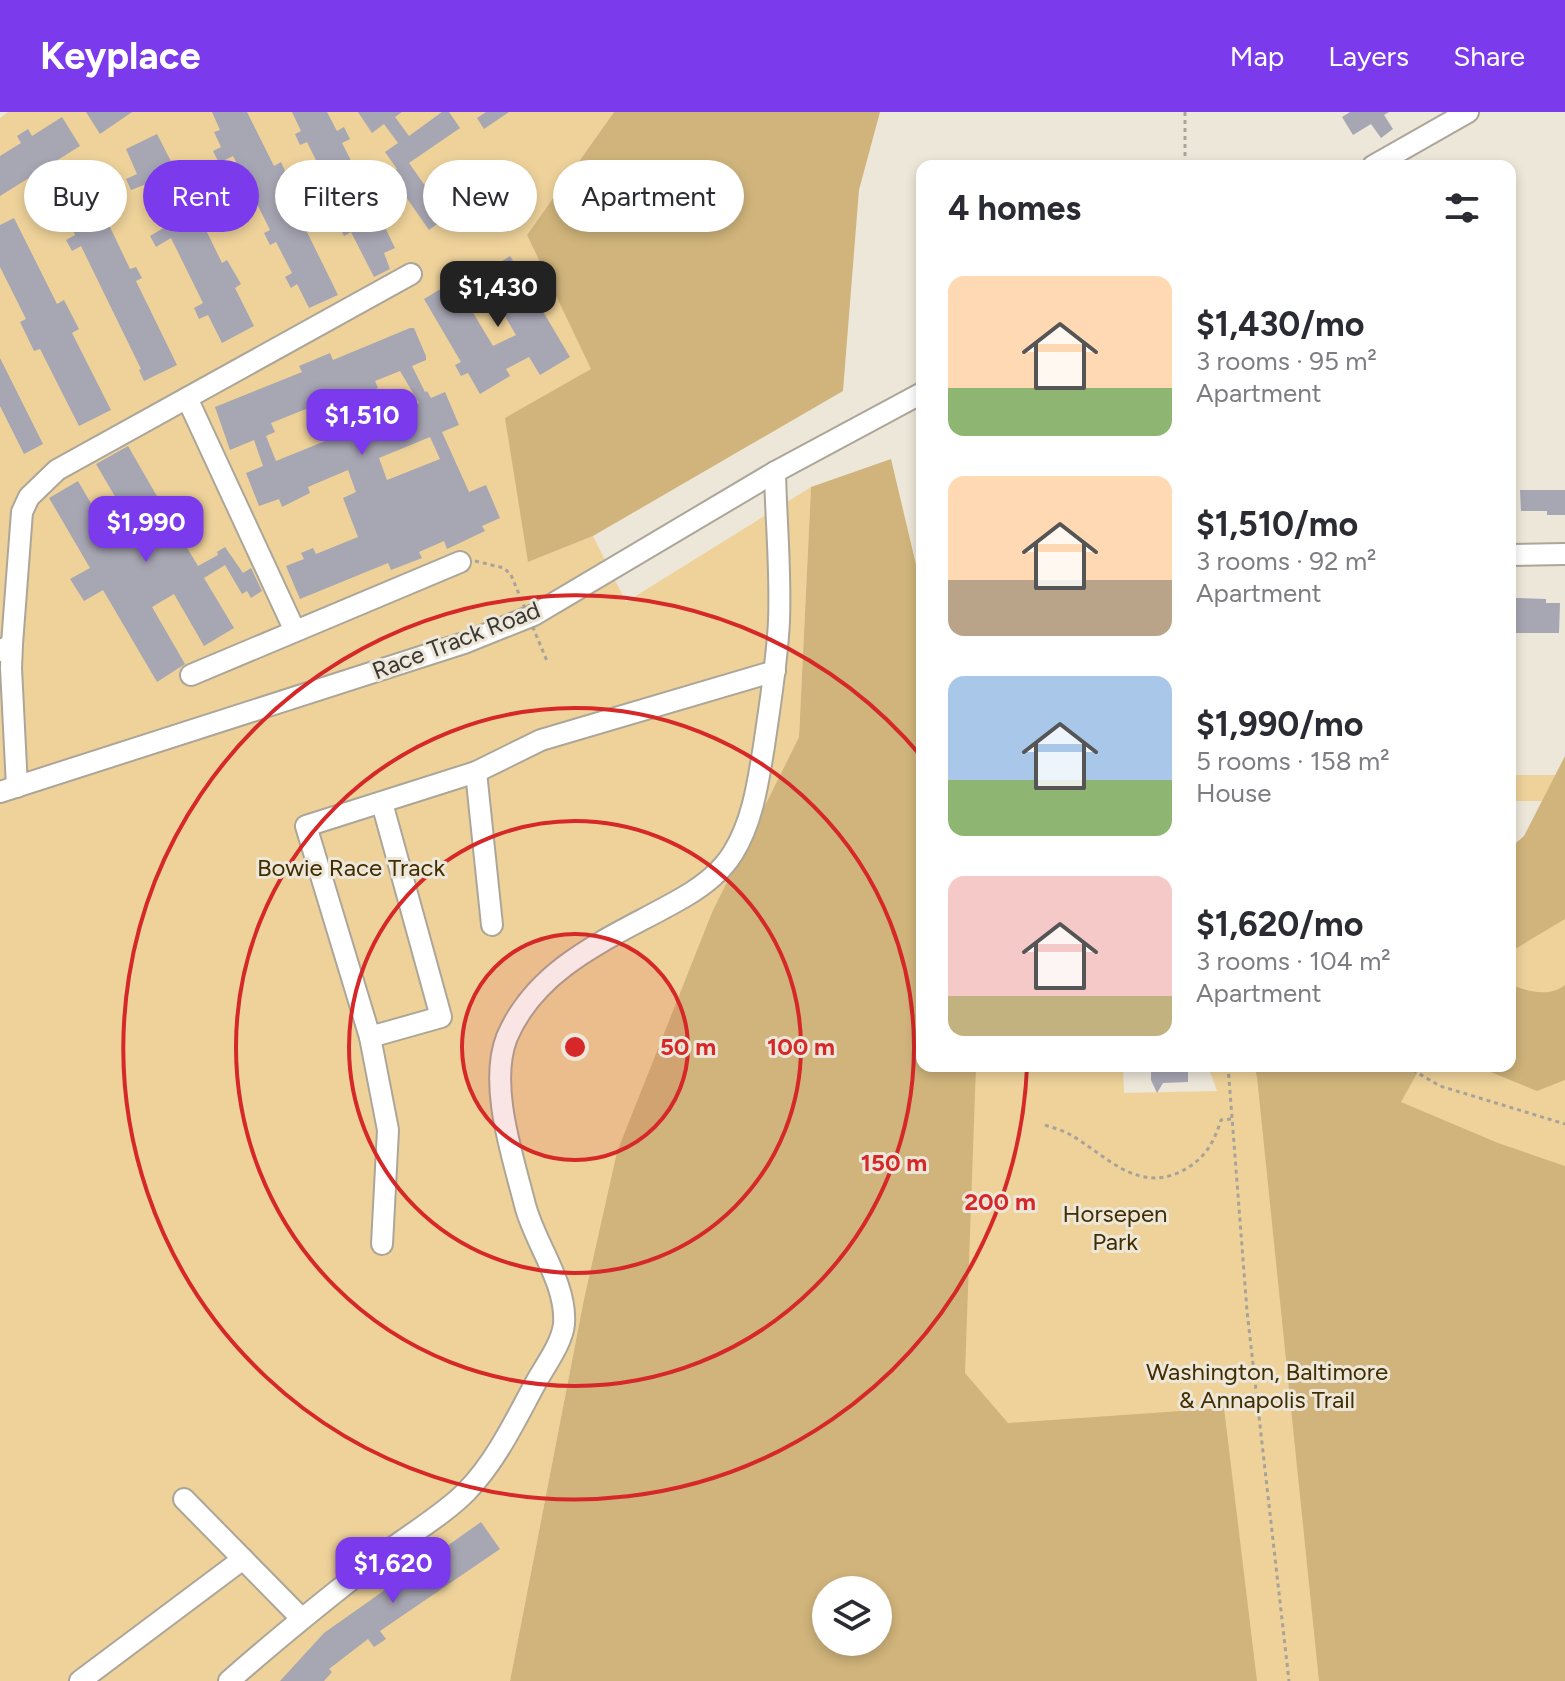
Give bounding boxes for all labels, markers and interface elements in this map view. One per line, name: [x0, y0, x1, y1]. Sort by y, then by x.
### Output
text: Keyplace: [40, 33, 201, 79]
text: Map: [1230, 39, 1284, 73]
text: Layers: [1328, 39, 1409, 73]
text: Share: [1453, 39, 1525, 73]
chip: Buy: [24, 160, 127, 232]
chip: Rent: [143, 160, 259, 232]
chip: Filters: [275, 160, 407, 232]
chip: New: [423, 160, 537, 232]
chip: Apartment: [553, 160, 744, 232]
icon: filters: [1440, 186, 1484, 230]
text: 4 homes: [948, 188, 1081, 229]
pin: $1,430: [433, 261, 563, 329]
text: $1,430: [458, 271, 538, 303]
text: $1,430/mo: [1196, 304, 1364, 345]
icon: home: [1012, 308, 1108, 404]
text: 3 rooms · 95 m²: [1196, 345, 1377, 377]
text: Apartment: [1196, 377, 1322, 409]
pin: $1,510: [297, 389, 427, 457]
text: $1,510: [325, 399, 399, 431]
pin: $1,990: [81, 496, 211, 564]
text: $1,510/mo: [1196, 504, 1358, 545]
text: $1,990: [106, 506, 186, 538]
icon: home: [1012, 508, 1108, 604]
text: 3 rooms · 92 m²: [1196, 545, 1376, 577]
text: Apartment: [1196, 577, 1322, 609]
street label: Race Track Road: [368, 595, 544, 685]
text: $1,990/mo: [1196, 704, 1363, 745]
icon: home: [1012, 708, 1108, 804]
text: 5 rooms · 158 m²: [1196, 745, 1390, 777]
text: House: [1196, 777, 1271, 809]
park label: Bowie Race Track: [257, 853, 445, 882]
text: $1,620/mo: [1196, 904, 1363, 945]
icon: home: [1012, 908, 1108, 1004]
text: 3 rooms · 104 m²: [1196, 945, 1391, 977]
text: Apartment: [1196, 977, 1322, 1009]
text: 50 m: [660, 1032, 716, 1061]
text: 100 m: [767, 1032, 835, 1061]
centre of rings: [561, 1033, 589, 1061]
text: 150 m: [861, 1148, 927, 1177]
text: 200 m: [964, 1187, 1036, 1216]
park label: Horsepen Park: [1062, 1199, 1168, 1256]
park label: Washington, Baltimore & Annapolis Trail: [1146, 1357, 1388, 1414]
pin: $1,620: [328, 1537, 458, 1605]
text: $1,620: [353, 1547, 433, 1579]
map controls: [812, 1576, 892, 1656]
button: layers: [812, 1576, 892, 1656]

